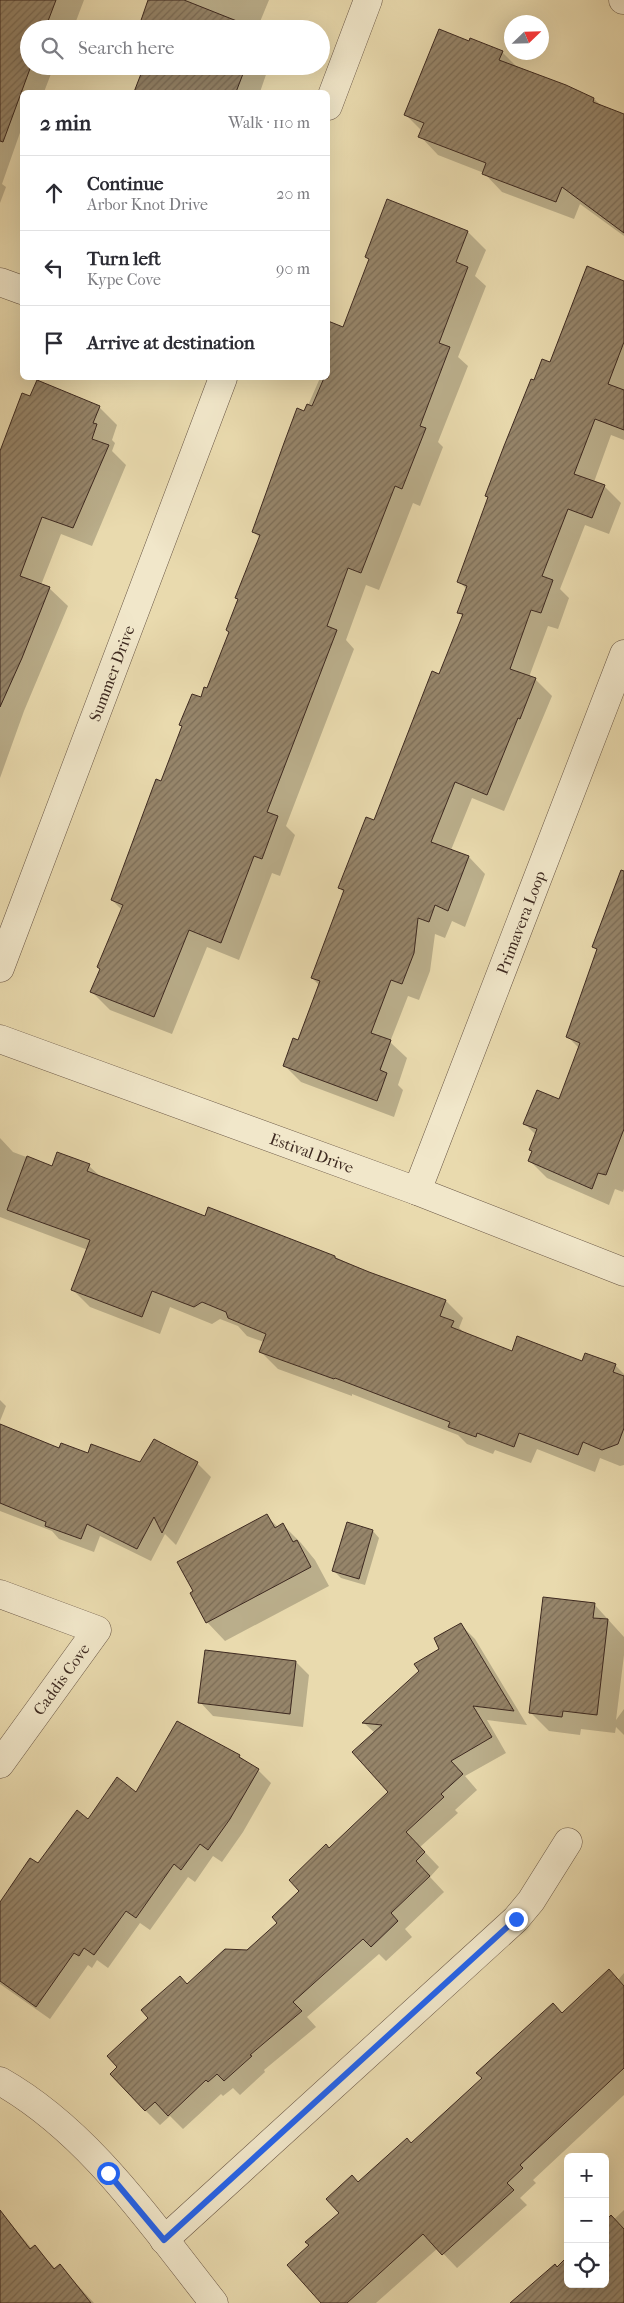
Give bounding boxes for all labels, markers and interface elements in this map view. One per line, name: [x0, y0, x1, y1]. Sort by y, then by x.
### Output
north arrow: [504, 15, 549, 60]
search box: [20, 20, 330, 75]
icon: search: [38, 34, 66, 62]
text: Search here: [78, 37, 174, 59]
text: 2 min: [40, 111, 91, 135]
text: Walk · 110 m: [228, 113, 310, 132]
text: Continue: [87, 173, 163, 195]
icon: ahead: [40, 179, 68, 207]
text: 20 m: [276, 184, 310, 203]
text: Arbor Knot Drive: [87, 195, 208, 214]
text: Turn left: [87, 248, 161, 270]
icon: left: [40, 254, 68, 282]
text: 90 m: [276, 259, 310, 278]
text: Kype Cove: [87, 270, 161, 289]
icon: arrive: [40, 329, 68, 357]
text: Arrive at destination: [87, 332, 255, 354]
street label: Summer Drive: [85, 623, 139, 724]
street label: Primavera Loop: [492, 868, 550, 977]
street label: Estival Drive: [267, 1129, 356, 1177]
street label: Caddis Cove: [29, 1640, 94, 1719]
route end: [505, 1908, 528, 1931]
map controls: [564, 2153, 609, 2288]
button: +: [564, 2153, 609, 2198]
route start: [97, 2162, 120, 2185]
button: −: [564, 2198, 609, 2243]
button: locate: [564, 2243, 609, 2288]

